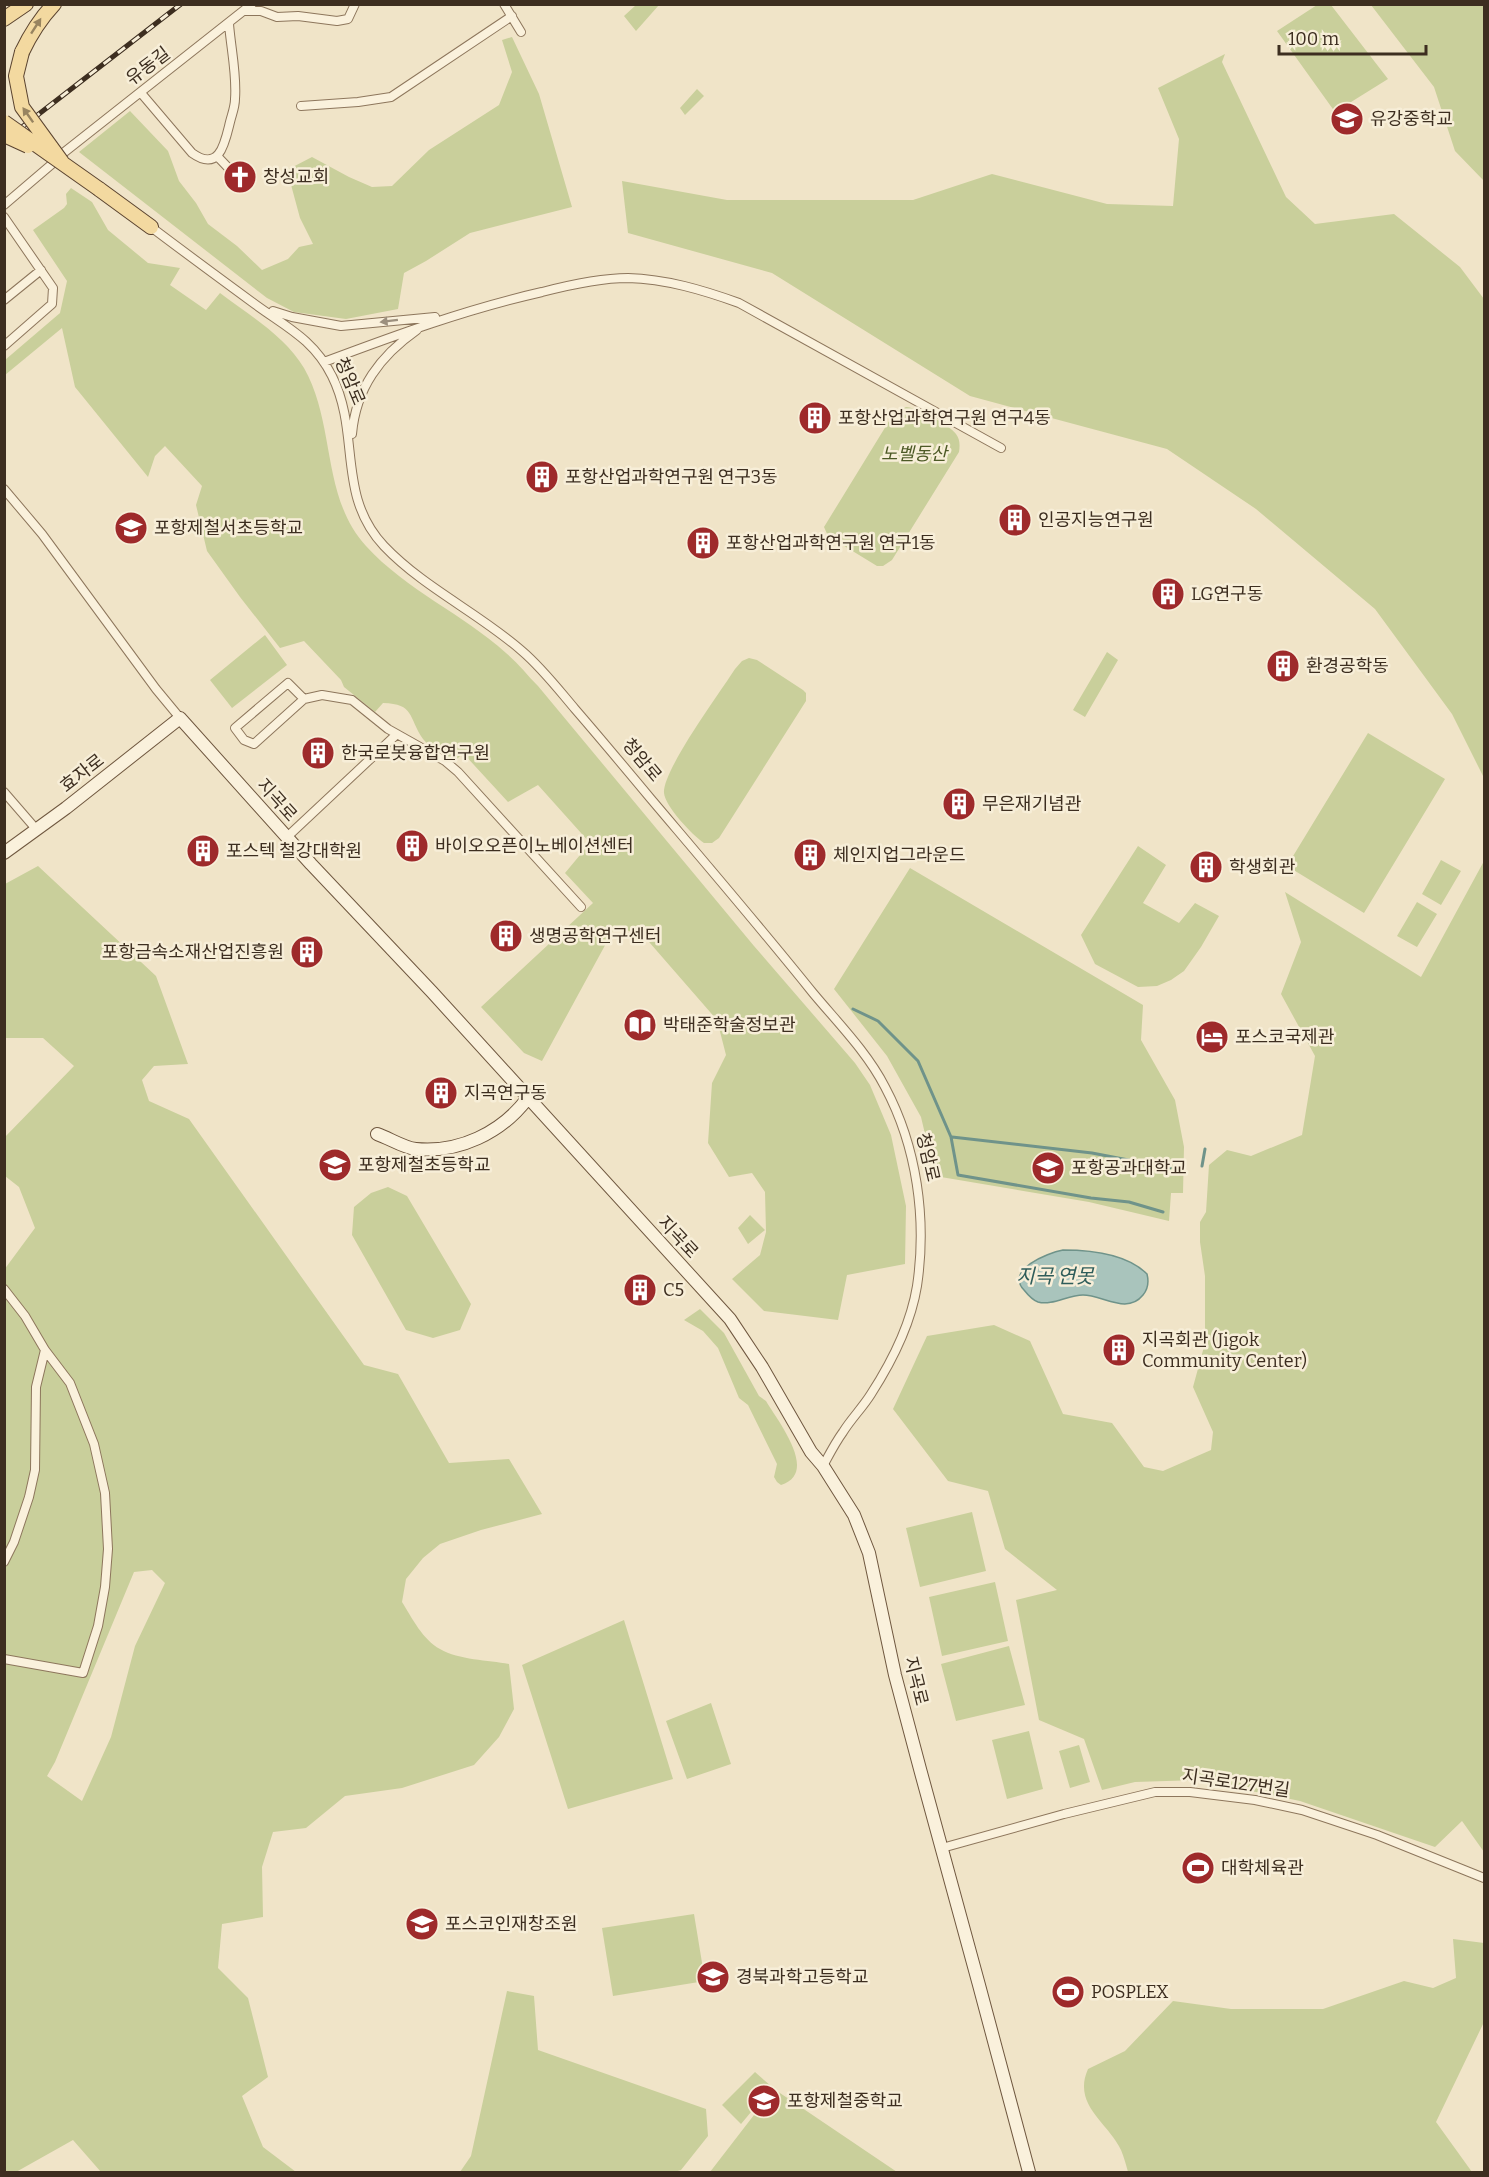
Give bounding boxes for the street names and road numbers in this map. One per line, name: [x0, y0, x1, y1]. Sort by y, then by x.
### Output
street label: 유동길: [122, 42, 174, 90]
street label: 청암로: [330, 354, 370, 408]
street label: 청암로: [618, 734, 666, 786]
street label: 효자로: [56, 749, 108, 797]
street label: 지곡로: [252, 774, 302, 826]
street label: 청암로: [912, 1130, 944, 1184]
street label: 지곡로: [653, 1211, 703, 1263]
street label: 지곡로: [899, 1654, 933, 1708]
street label: 지곡로127번길: [1181, 1765, 1291, 1801]

